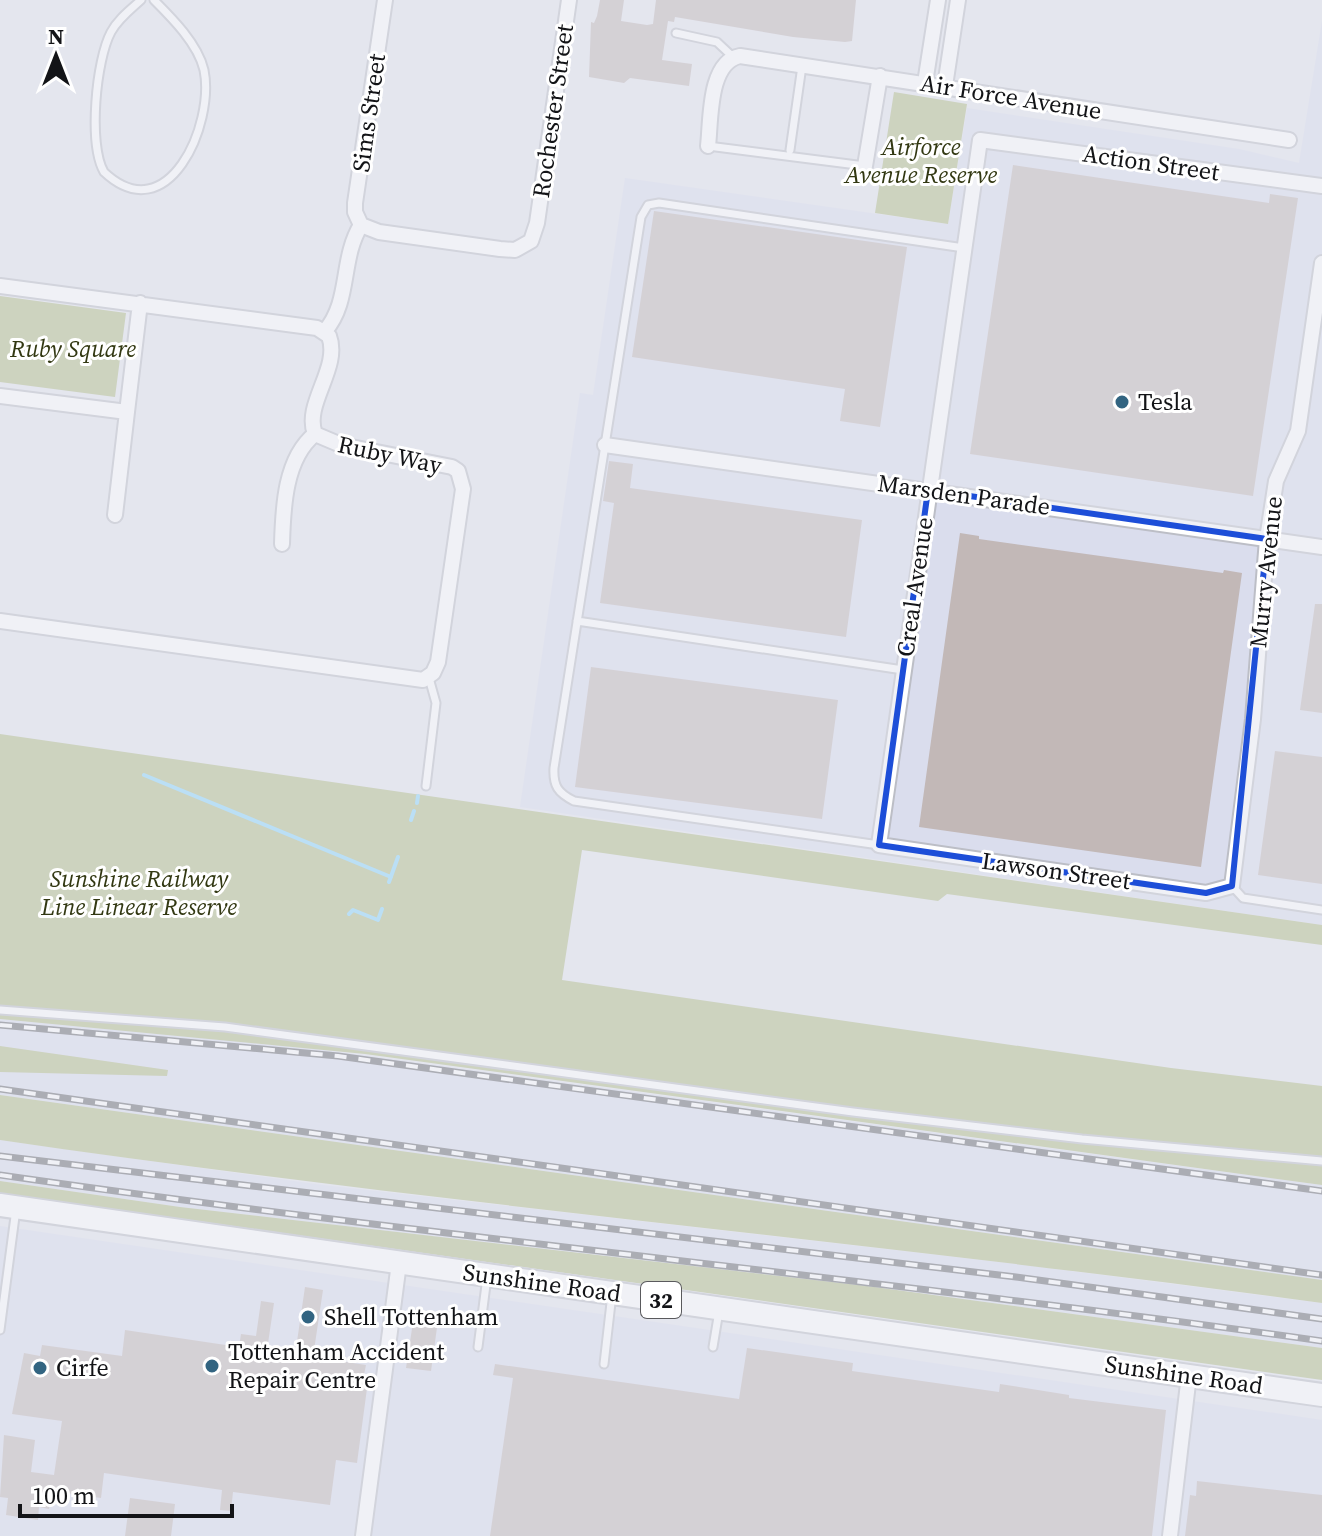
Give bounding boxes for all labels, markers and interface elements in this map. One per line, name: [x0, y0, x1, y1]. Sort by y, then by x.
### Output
north arrow: [16, 16, 96, 96]
text: N: [48, 21, 64, 51]
street label: Rochester Street: [524, 22, 581, 200]
street label: Sims Street: [344, 51, 393, 174]
street label: Air Force Avenue: [918, 66, 1104, 127]
park label: Airforce Avenue Reserve: [843, 130, 998, 191]
street label: Action Street: [1081, 137, 1222, 188]
park label: Ruby Square: [9, 332, 136, 365]
place label: Tesla: [1138, 385, 1193, 418]
marker: Tesla: [1113, 393, 1131, 411]
street label: Ruby Way: [335, 427, 446, 482]
street label: Marsden Parade: [876, 466, 1052, 523]
street label: Murry Avenue: [1241, 494, 1290, 649]
street label: Creal Avenue: [888, 515, 941, 659]
street label: Lawson Street: [980, 844, 1133, 897]
park label: Sunshine Railway Line Linear Reserve: [40, 862, 237, 923]
street label: Sunshine Road: [461, 1255, 624, 1310]
road number: 32: [641, 1282, 681, 1318]
place label: Shell Tottenham: [324, 1300, 498, 1333]
marker: Shell Tottenham: [299, 1308, 317, 1326]
place label: Tottenham Accident Repair Centre: [228, 1335, 444, 1396]
street label: Sunshine Road: [1103, 1347, 1266, 1402]
place label: Cirfe: [56, 1351, 109, 1384]
marker: Tottenham Accident Repair Centre: [203, 1357, 221, 1375]
marker: Cirfe: [31, 1359, 49, 1377]
scale bar: [20, 1468, 232, 1518]
text: 100 m: [32, 1479, 95, 1512]

